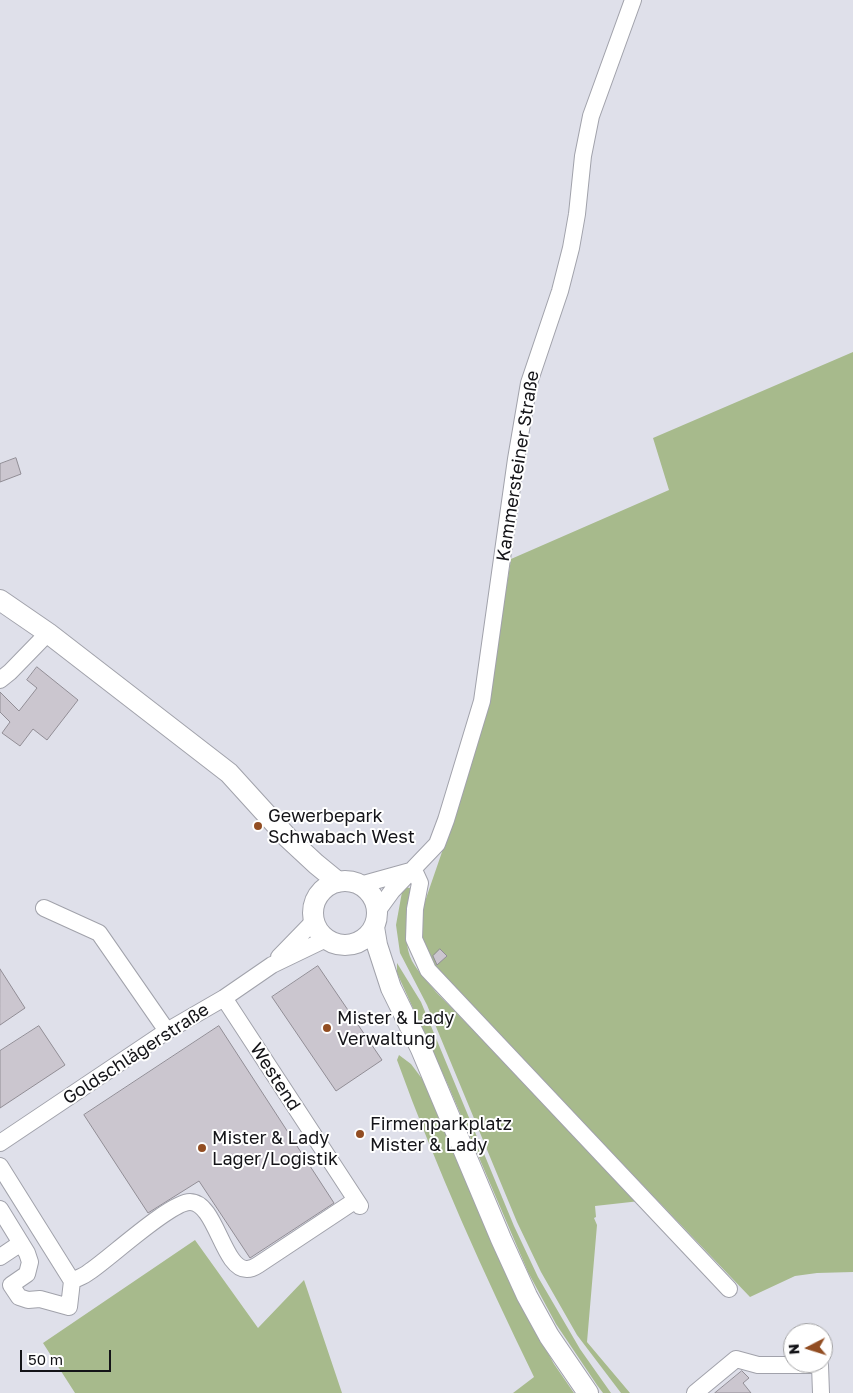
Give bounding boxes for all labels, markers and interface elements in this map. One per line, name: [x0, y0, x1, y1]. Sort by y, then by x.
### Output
street label: Kammersteiner Straße: [492, 369, 544, 563]
place label: Gewerbepark Schwabach West: [268, 805, 415, 848]
marker: Gewerbepark Schwabach West: [252, 820, 264, 832]
street label: Goldschlägerstraße: [59, 999, 213, 1109]
place label: Mister & Lady Verwaltung: [337, 1007, 454, 1050]
marker: Mister & Lady Verwaltung: [321, 1022, 333, 1034]
street label: Westend: [245, 1039, 305, 1115]
place label: Firmenparkplatz Mister & Lady: [370, 1113, 512, 1156]
place label: Mister & Lady Lager/Logistik: [212, 1127, 338, 1170]
marker: Firmenparkplatz Mister & Lady: [354, 1128, 366, 1140]
marker: Mister & Lady Lager/Logistik: [196, 1142, 208, 1154]
north arrow: [783, 1323, 833, 1373]
scale bar: [22, 1340, 114, 1372]
text: N: [785, 1343, 802, 1355]
text: 50 m: [28, 1350, 63, 1368]

